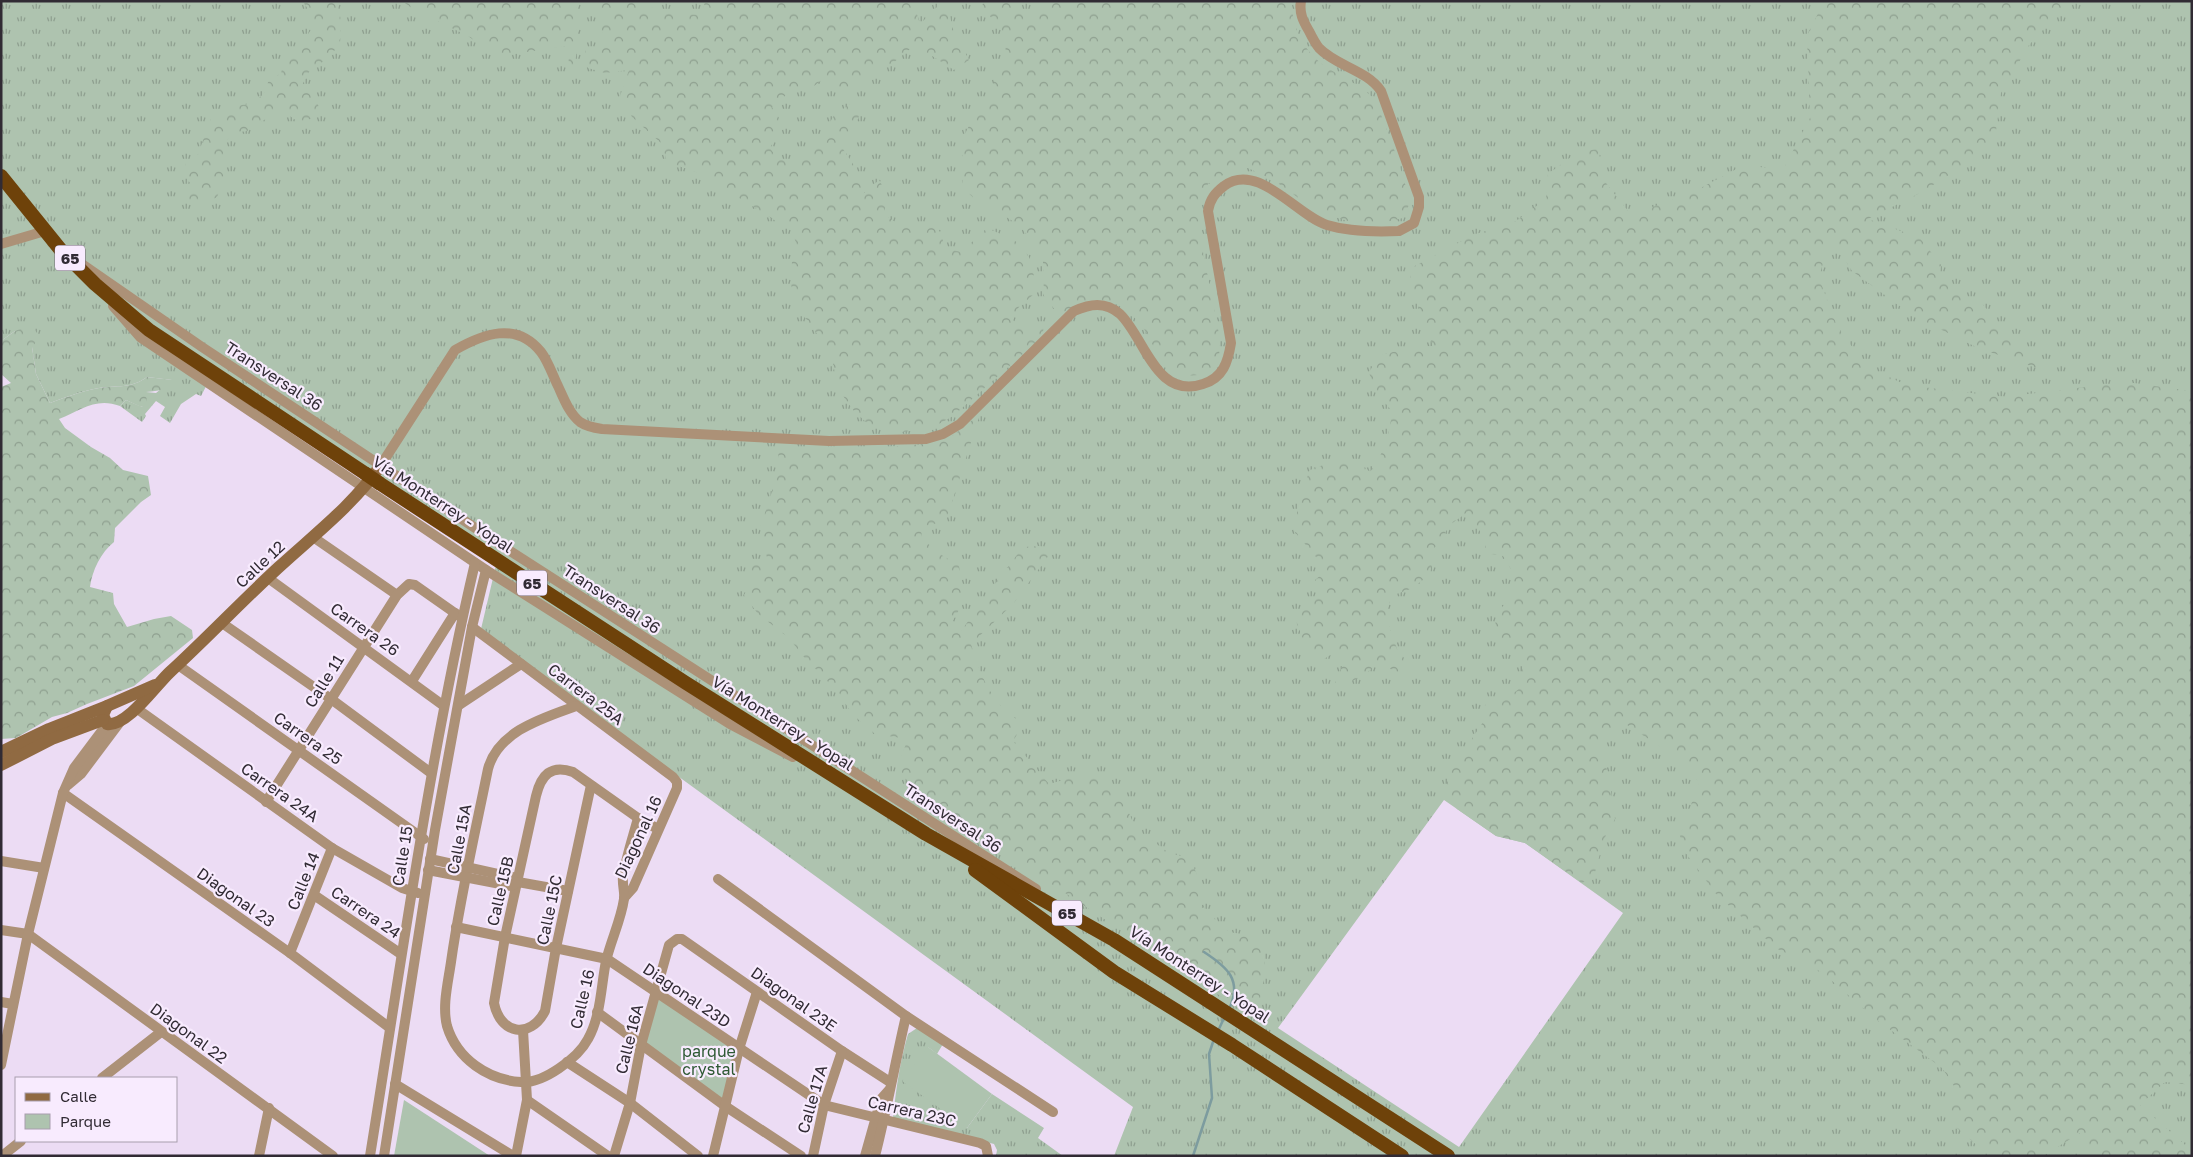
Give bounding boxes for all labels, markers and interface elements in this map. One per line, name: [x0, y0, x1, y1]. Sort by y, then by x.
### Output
road number: 65: [55, 246, 85, 270]
street label: Transversal 36: [222, 337, 326, 415]
street label: Vía Monterrey - Yopal: [369, 451, 517, 557]
street label: Calle 12: [231, 536, 289, 592]
street label: Transversal 36: [560, 560, 664, 638]
road number: 65: [517, 570, 547, 596]
street label: Carrera 26: [327, 598, 403, 660]
street label: Calle 11: [300, 651, 348, 711]
street label: Carrera 25A: [544, 659, 628, 729]
street label: Vía Monterrey - Yopal: [708, 671, 858, 775]
street label: Carrera 25: [270, 707, 346, 769]
street label: Carrera 24A: [237, 758, 323, 826]
street label: Transversal 36: [901, 779, 1005, 857]
street label: Diagonal 16: [610, 792, 666, 882]
street label: Calle 15A: [442, 802, 476, 876]
street label: Calle 15: [387, 825, 417, 887]
street label: Calle 14: [282, 849, 324, 913]
street label: Calle 15B: [482, 854, 518, 928]
street label: Diagonal 23: [193, 863, 279, 931]
street label: Calle 15C: [532, 873, 566, 947]
street label: Carrera 24: [327, 881, 405, 943]
road number: 65: [1052, 900, 1082, 926]
street label: Vía Monterrey - Yopal: [1126, 921, 1274, 1027]
street label: Diagonal 23D: [639, 958, 735, 1032]
street label: Diagonal 23E: [747, 962, 841, 1036]
street label: Calle 16: [565, 967, 599, 1031]
street label: Diagonal 22: [147, 998, 231, 1068]
street label: Calle 16A: [611, 1002, 647, 1076]
park label: parque crystal: [682, 1041, 736, 1079]
street label: Calle 17A: [793, 1062, 831, 1136]
legend: [15, 1077, 178, 1142]
text: Calle: [60, 1087, 97, 1105]
street label: Carrera 23C: [866, 1091, 958, 1131]
text: Parque: [60, 1112, 111, 1130]

